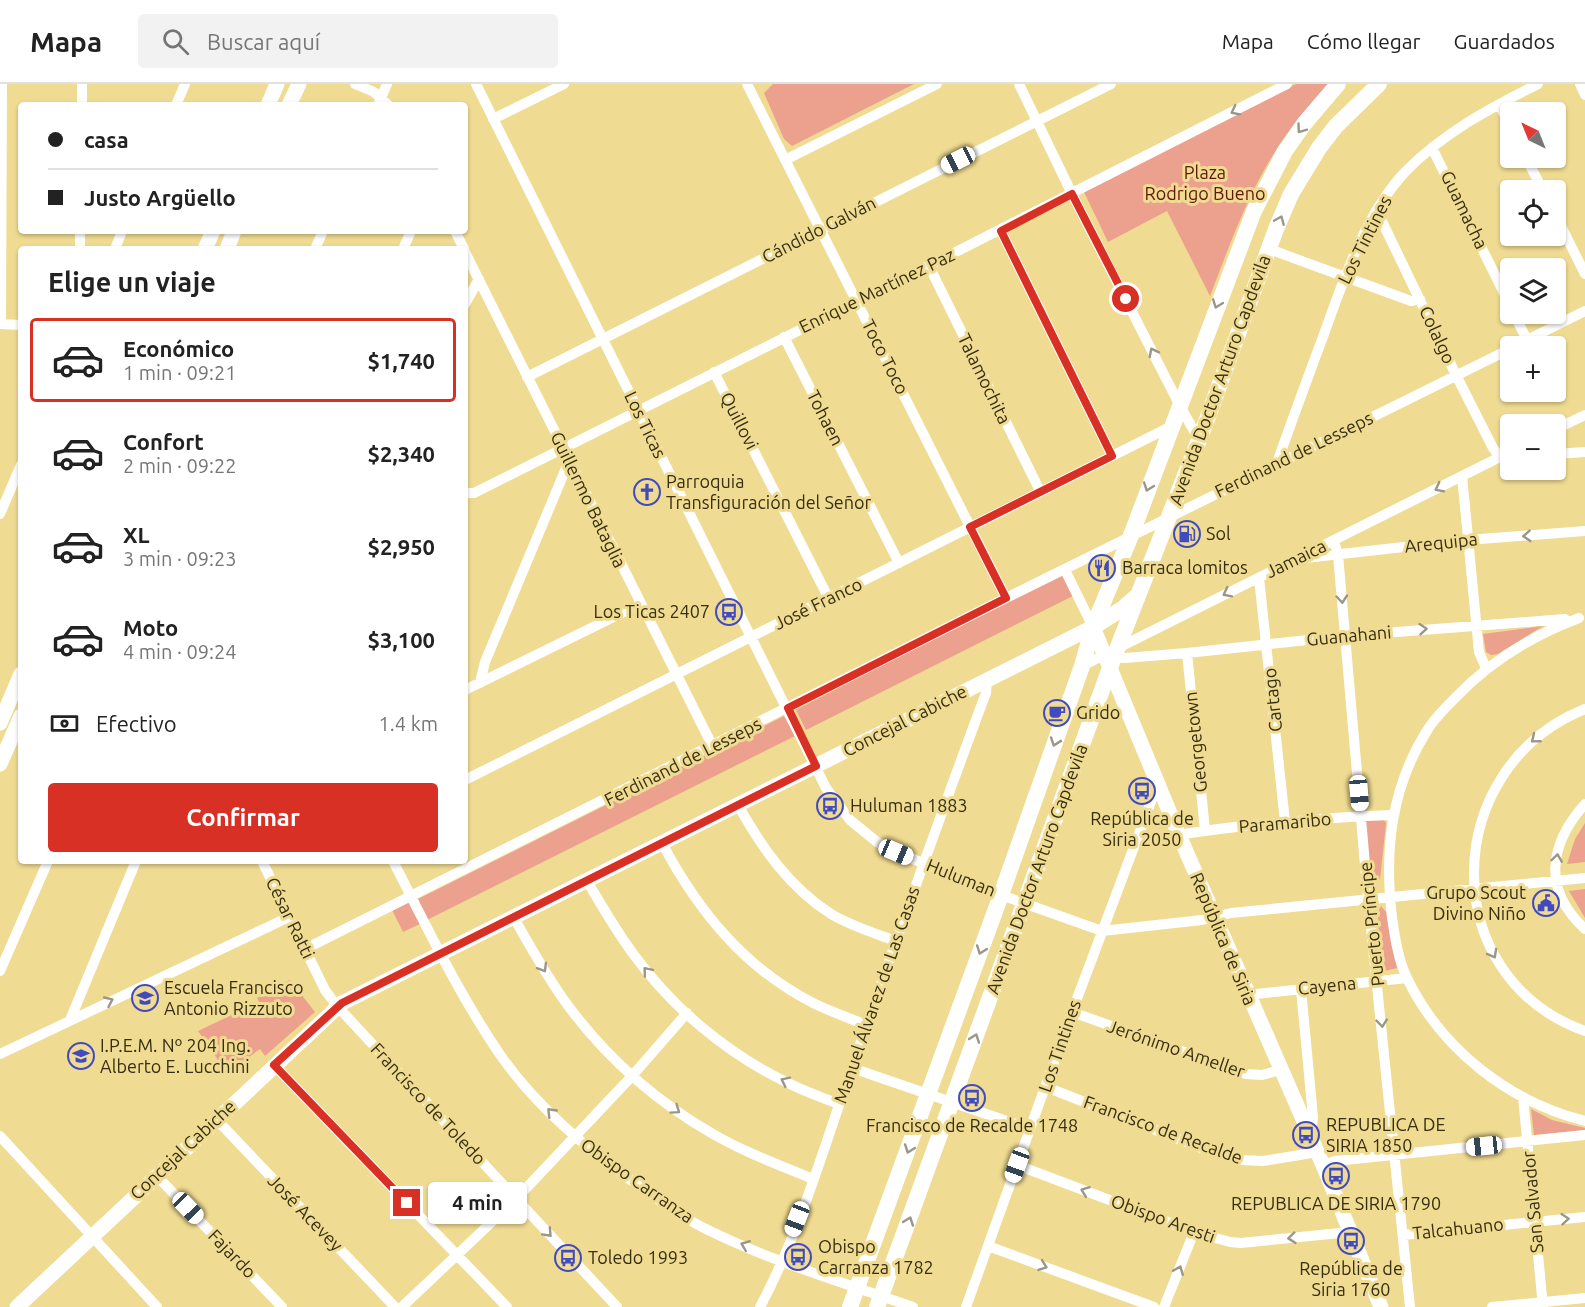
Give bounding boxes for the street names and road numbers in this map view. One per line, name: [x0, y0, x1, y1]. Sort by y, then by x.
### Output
street label: Guamacha: [1437, 167, 1492, 252]
street label: Cándido Galván: [758, 192, 879, 266]
street label: Los Tintines: [1333, 192, 1395, 287]
street label: Enrique Martínez Paz: [796, 244, 958, 336]
street label: Avenida Doctor Arturo Capdevila: [1164, 252, 1274, 507]
street label: Colalgo: [1416, 303, 1460, 367]
street label: Toco Toco: [859, 316, 913, 397]
street label: Talamochita: [954, 330, 1015, 427]
street label: Tohaen: [803, 387, 848, 449]
street label: Los Ticas: [621, 388, 671, 461]
street label: Quillovi: [716, 389, 763, 453]
street label: Ferdinand de Lesseps: [1211, 407, 1376, 501]
street label: Guillermo Bataglia: [547, 428, 630, 571]
street label: Arequipa: [1403, 528, 1478, 556]
street label: Jamaica: [1262, 535, 1329, 581]
street label: José Franco: [770, 573, 865, 633]
street label: Guanahani: [1306, 621, 1392, 649]
street label: Cartago: [1259, 667, 1285, 733]
street label: Concejal Cabiche: [839, 680, 970, 760]
street label: Georgetown: [1180, 691, 1210, 794]
street label: Ferdinand de Lesseps: [601, 713, 764, 809]
street label: Avenida Doctor Arturo Capdevila: [981, 741, 1091, 996]
street label: Paramaribo: [1238, 808, 1332, 836]
street label: Huluman: [924, 854, 999, 900]
street label: Puerto Príncipe: [1355, 861, 1387, 987]
street label: República de Siria: [1187, 869, 1261, 1008]
street label: César Ratti: [263, 874, 319, 961]
street label: Manuel Álvarez de Las Casas: [829, 883, 923, 1106]
street label: Cayena: [1297, 972, 1357, 998]
street label: Los Tintines: [1034, 997, 1084, 1094]
street label: Jerónimo Ameller: [1105, 1015, 1248, 1081]
street label: Francisco de Toledo: [367, 1038, 490, 1168]
street label: Francisco de Recalde: [1081, 1091, 1245, 1167]
street label: Concejal Cabiche: [126, 1095, 239, 1203]
street label: Obispo Carranza: [577, 1134, 698, 1226]
street label: San Salvador: [1518, 1150, 1546, 1254]
street label: José Acevey: [264, 1170, 347, 1255]
street label: Obispo Aresti: [1108, 1190, 1218, 1246]
street label: Talcahuano: [1411, 1213, 1504, 1243]
street label: Fajardo: [205, 1225, 261, 1282]

